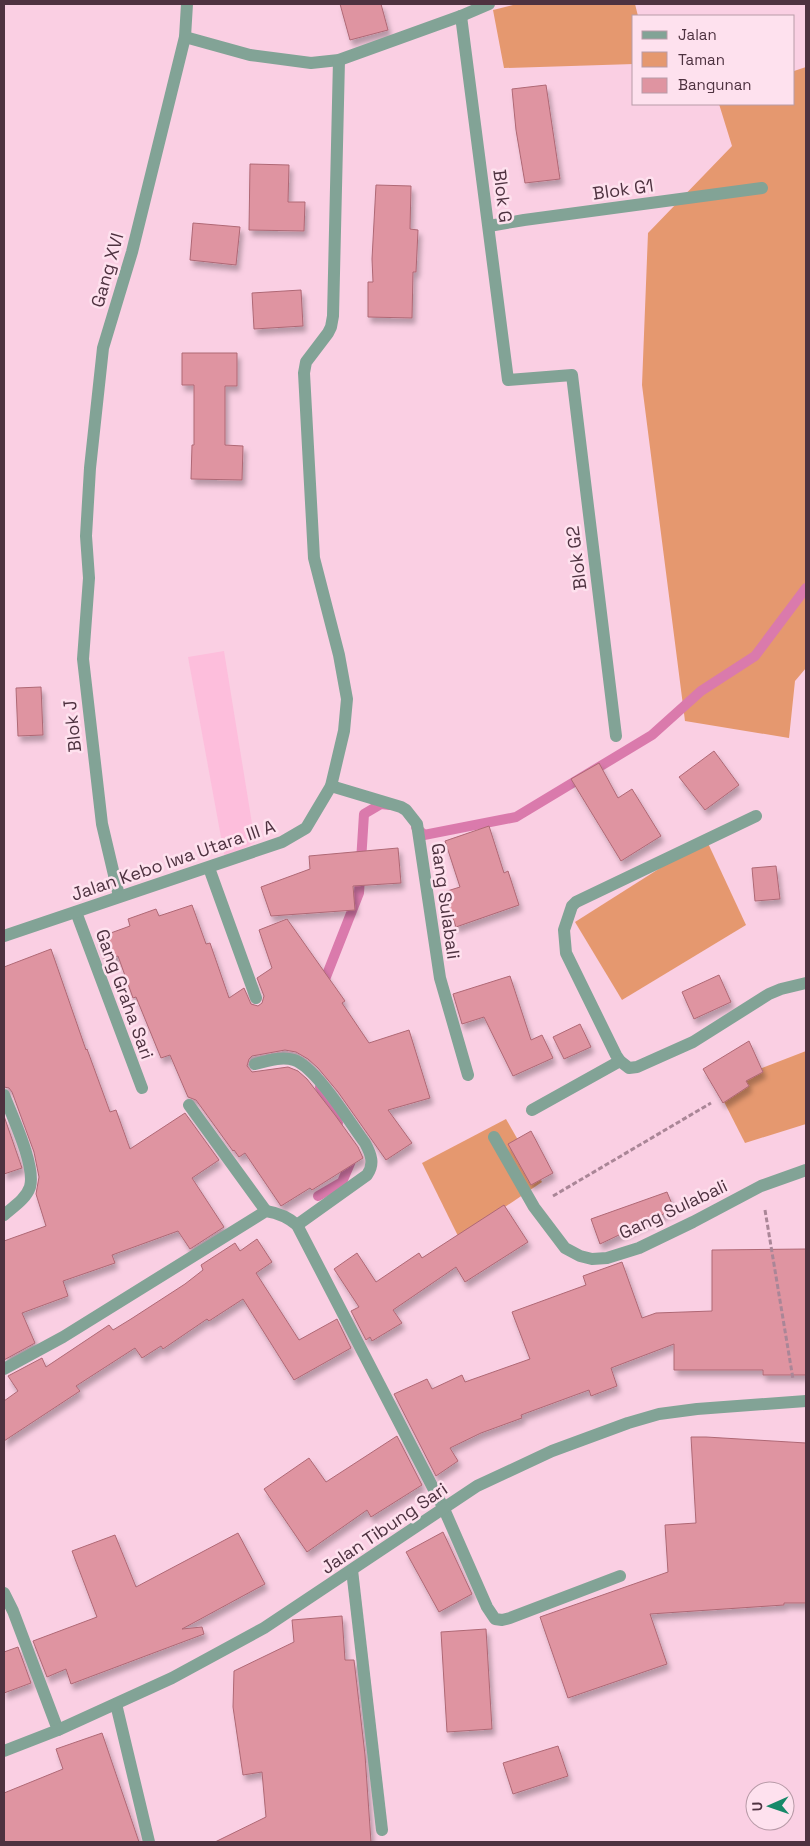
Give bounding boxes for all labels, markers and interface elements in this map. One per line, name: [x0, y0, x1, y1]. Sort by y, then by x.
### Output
legend: [632, 15, 795, 105]
text: Jalan: [678, 25, 717, 44]
text: Taman: [678, 50, 725, 69]
text: Bangunan: [678, 75, 752, 94]
street label: Blok G: [488, 168, 518, 224]
street label: Blok G1: [591, 173, 655, 205]
street label: Gang XVI: [85, 230, 129, 310]
street label: Blok G2: [561, 525, 591, 591]
street label: Blok J: [58, 699, 86, 753]
street label: Jalan Kebo Iwa Utara III A: [68, 814, 278, 906]
street label: Gang Sulabali: [426, 841, 466, 961]
street label: Gang Graha Sari: [91, 926, 159, 1062]
street label: Gang Sulabali: [615, 1174, 731, 1244]
street label: Jalan Tibung Sari: [316, 1477, 452, 1579]
north arrow: [745, 1781, 795, 1831]
text: U: [748, 1801, 766, 1811]

